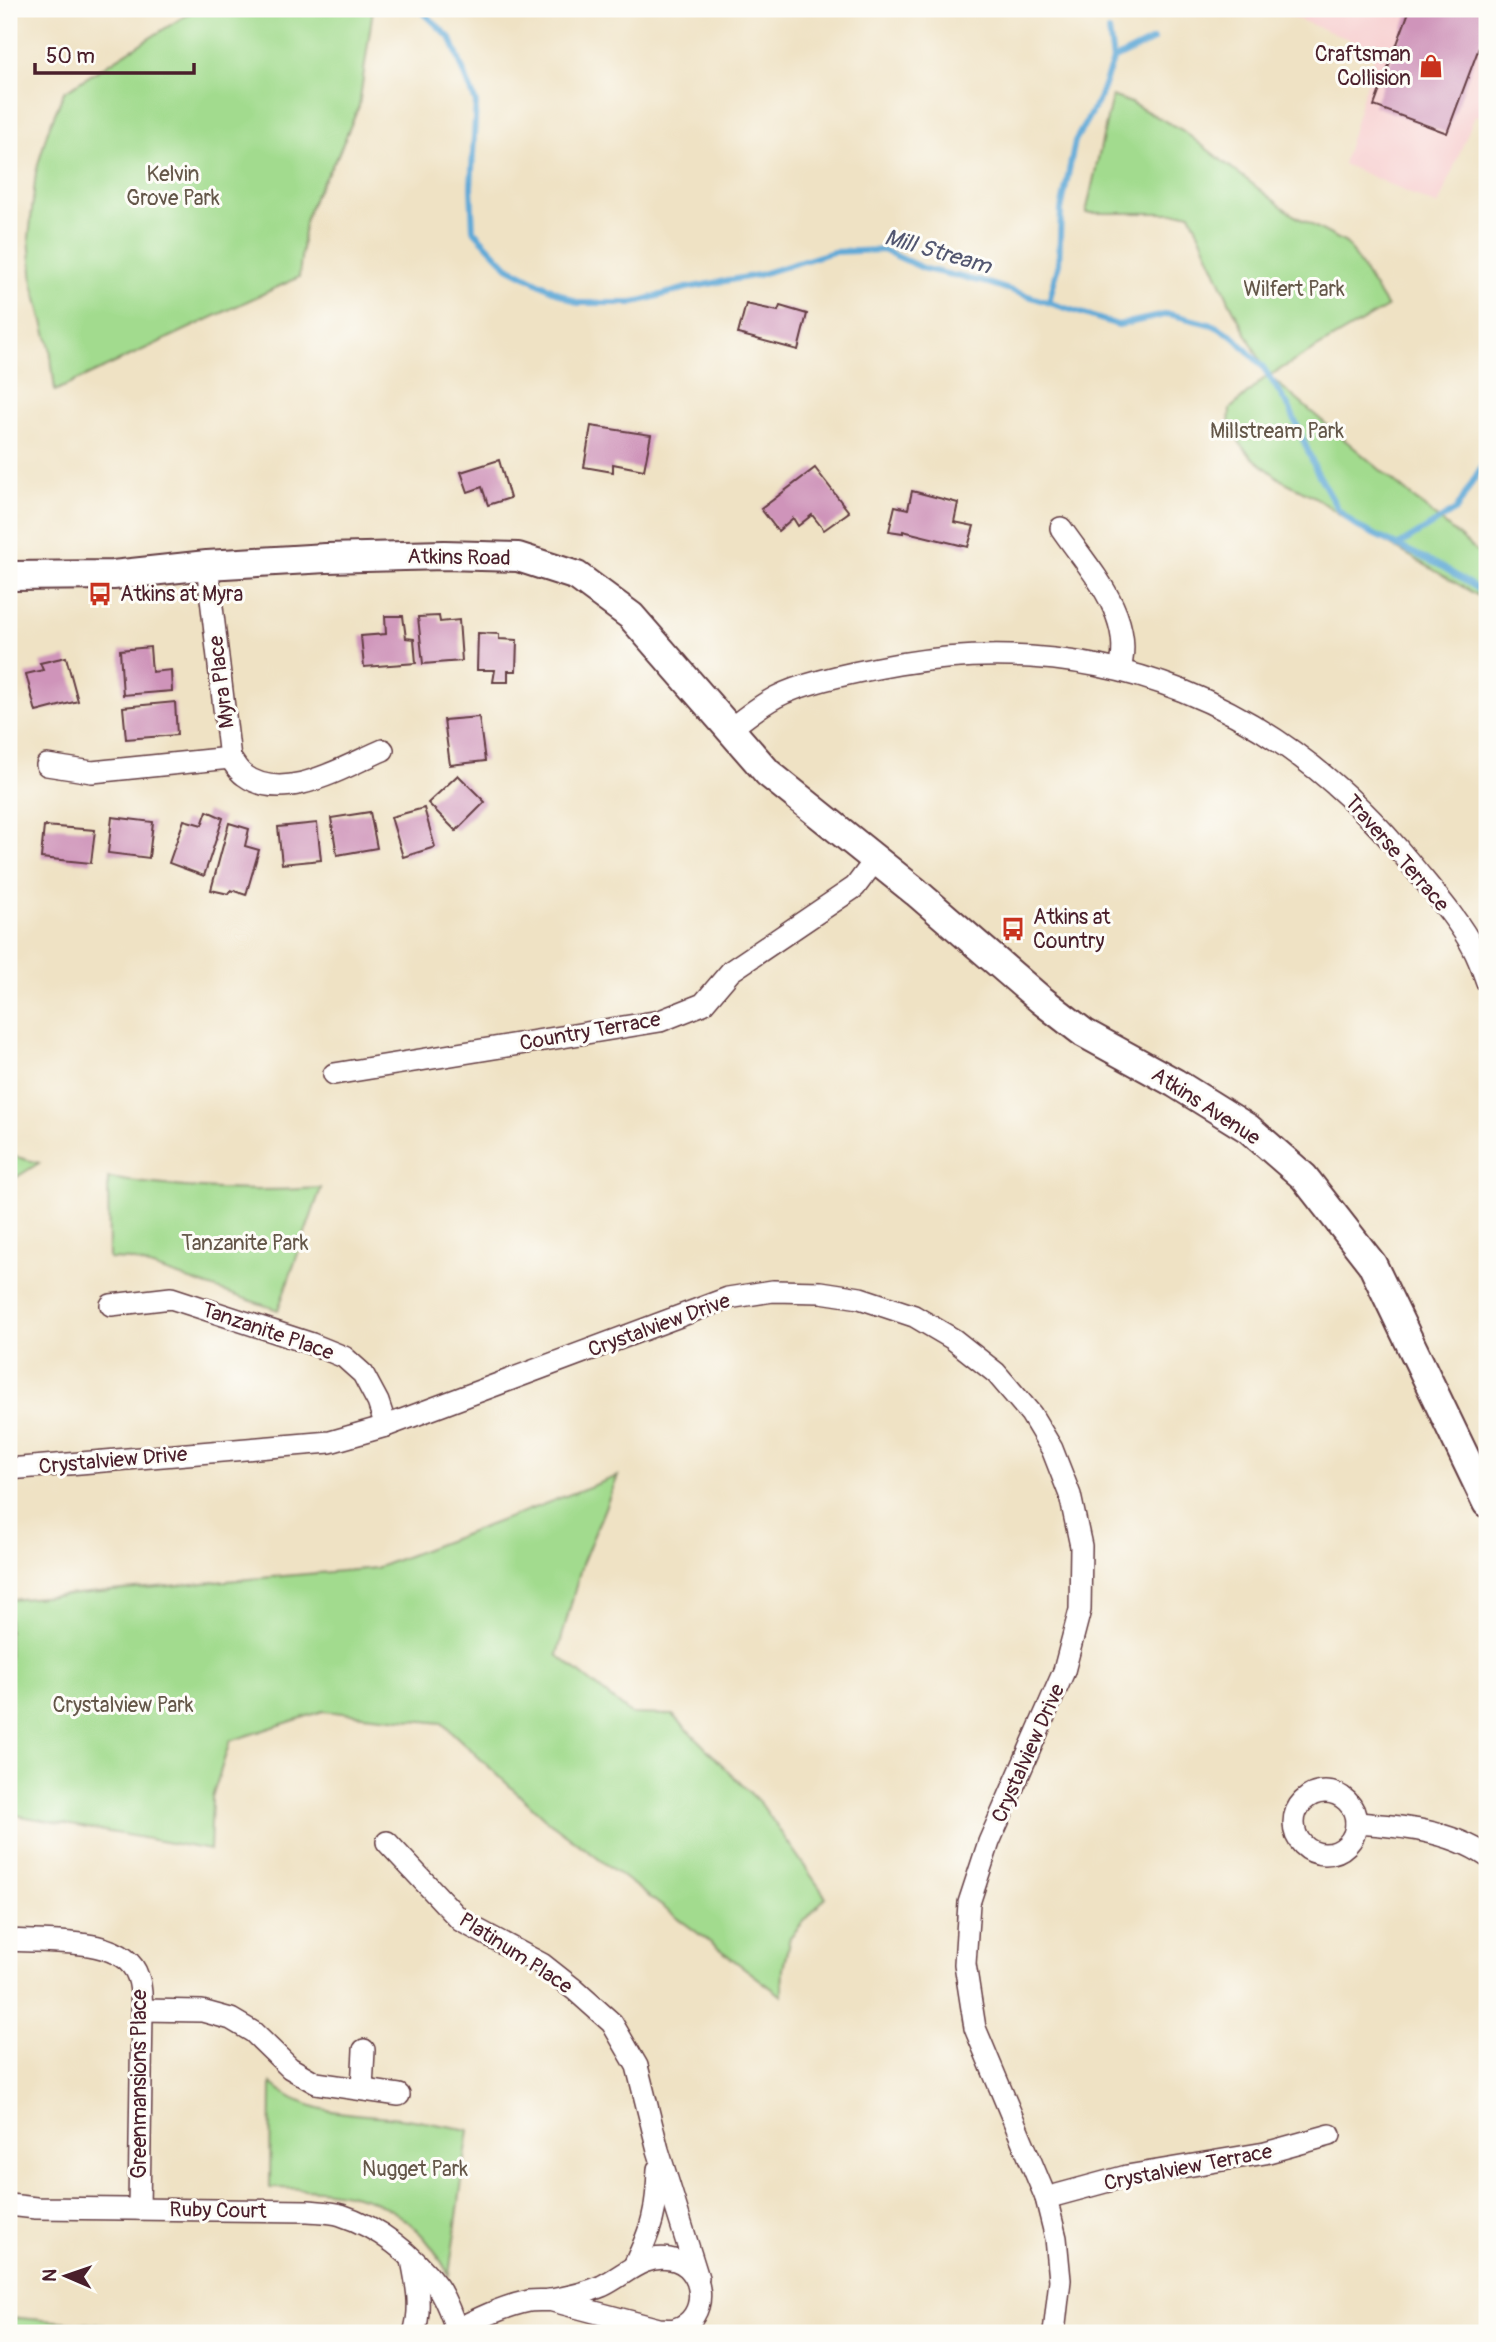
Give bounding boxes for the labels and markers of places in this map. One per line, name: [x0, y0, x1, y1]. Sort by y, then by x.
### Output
place label: Craftsman Collision: [1315, 41, 1411, 92]
shop icon: Craftsman Collision: [1417, 52, 1445, 80]
bus stop icon: Atkins at Myra: [86, 580, 114, 608]
place label: Atkins at Myra: [120, 581, 243, 608]
place label: Atkins at Country: [1033, 904, 1111, 955]
bus stop icon: Atkins at Country: [999, 915, 1027, 943]

